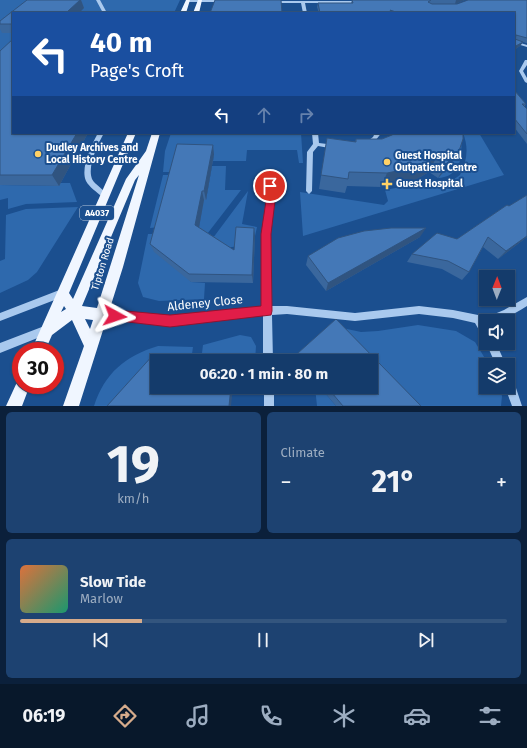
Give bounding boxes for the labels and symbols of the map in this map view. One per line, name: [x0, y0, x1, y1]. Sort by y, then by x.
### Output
place label: Dudley Archives and Local History Centre: [46, 142, 138, 166]
marker: Dudley Archives and Local History Centre: [33, 149, 43, 159]
place label: Guest Hospital Outpatient Centre: [395, 150, 477, 174]
marker: Guest Hospital Outpatient Centre: [382, 157, 392, 167]
pin: [253, 169, 287, 203]
marker: Guest Hospital: [381, 178, 393, 190]
place label: Guest Hospital: [396, 178, 463, 190]
road number: A4037: [80, 206, 114, 220]
street label: Tipton Road: [89, 236, 117, 292]
north arrow: [479, 270, 515, 306]
street label: Aldeney Close: [167, 292, 243, 314]
position arrow: [94, 295, 136, 337]
speed limit sign: 30: [12, 342, 64, 394]

